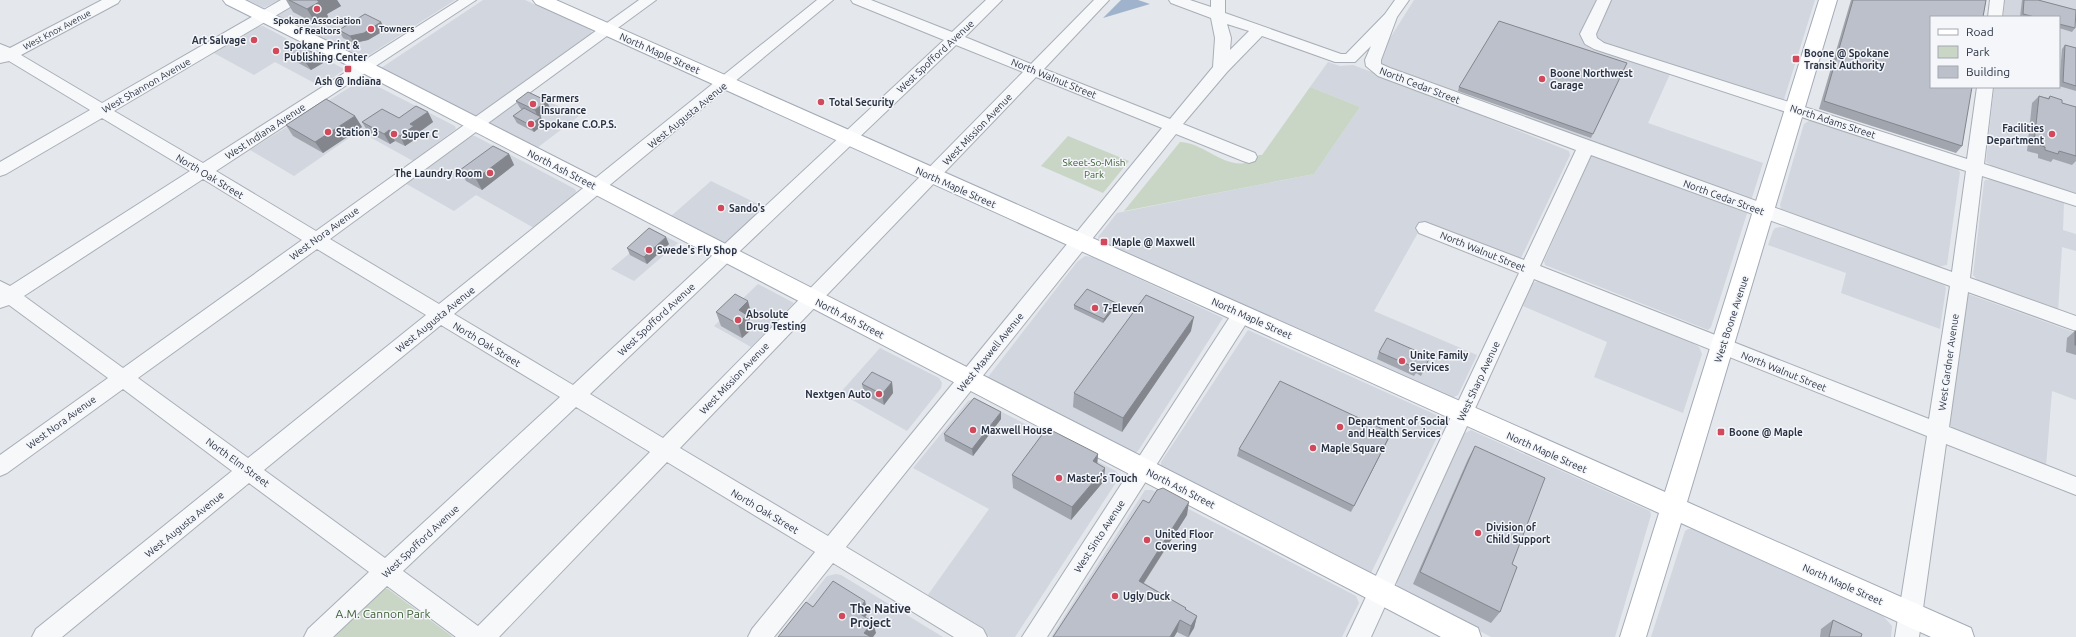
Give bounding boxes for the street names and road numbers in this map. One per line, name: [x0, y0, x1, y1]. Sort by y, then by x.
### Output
street label: West Knox Avenue: [21, 8, 93, 52]
street label: West Spofford Avenue: [895, 18, 976, 95]
street label: North Maple Street: [618, 31, 702, 76]
street label: West Shannon Avenue: [100, 56, 192, 115]
street label: North Walnut Street: [1010, 56, 1098, 101]
street label: North Cedar Street: [1378, 65, 1462, 106]
street label: West Augusta Avenue: [646, 80, 729, 151]
street label: West Mission Avenue: [940, 91, 1014, 167]
street label: West Indiana Avenue: [223, 101, 308, 162]
street label: North Adams Street: [1789, 102, 1877, 141]
street label: North Ash Street: [526, 147, 598, 192]
street label: North Oak Street: [174, 152, 246, 201]
street label: North Maple Street: [914, 165, 998, 210]
street label: North Cedar Street: [1682, 178, 1766, 217]
street label: West Nora Avenue: [287, 205, 361, 262]
street label: North Walnut Street: [1439, 229, 1527, 274]
street label: West Boone Avenue: [1712, 274, 1751, 364]
street label: West Spofford Avenue: [616, 281, 697, 358]
street label: West Augusta Avenue: [394, 284, 477, 355]
street label: North Ash Street: [814, 296, 886, 341]
street label: North Maple Street: [1210, 296, 1294, 341]
street label: West Maxwell Avenue: [955, 311, 1026, 394]
street label: West Gardner Avenue: [1936, 313, 1961, 411]
street label: North Oak Street: [451, 320, 523, 369]
street label: West Mission Avenue: [697, 340, 771, 416]
street label: West Sharp Avenue: [1455, 340, 1502, 423]
street label: North Walnut Street: [1740, 349, 1828, 394]
street label: West Nora Avenue: [24, 394, 98, 451]
street label: North Maple Street: [1505, 430, 1589, 475]
street label: North Elm Street: [204, 436, 272, 489]
street label: North Ash Street: [1145, 466, 1217, 511]
street label: North Oak Street: [729, 487, 801, 536]
street label: West Augusta Avenue: [143, 489, 226, 560]
street label: West Sinto Avenue: [1072, 498, 1127, 575]
street label: West Spofford Avenue: [380, 503, 461, 580]
street label: North Maple Street: [1801, 562, 1885, 607]

